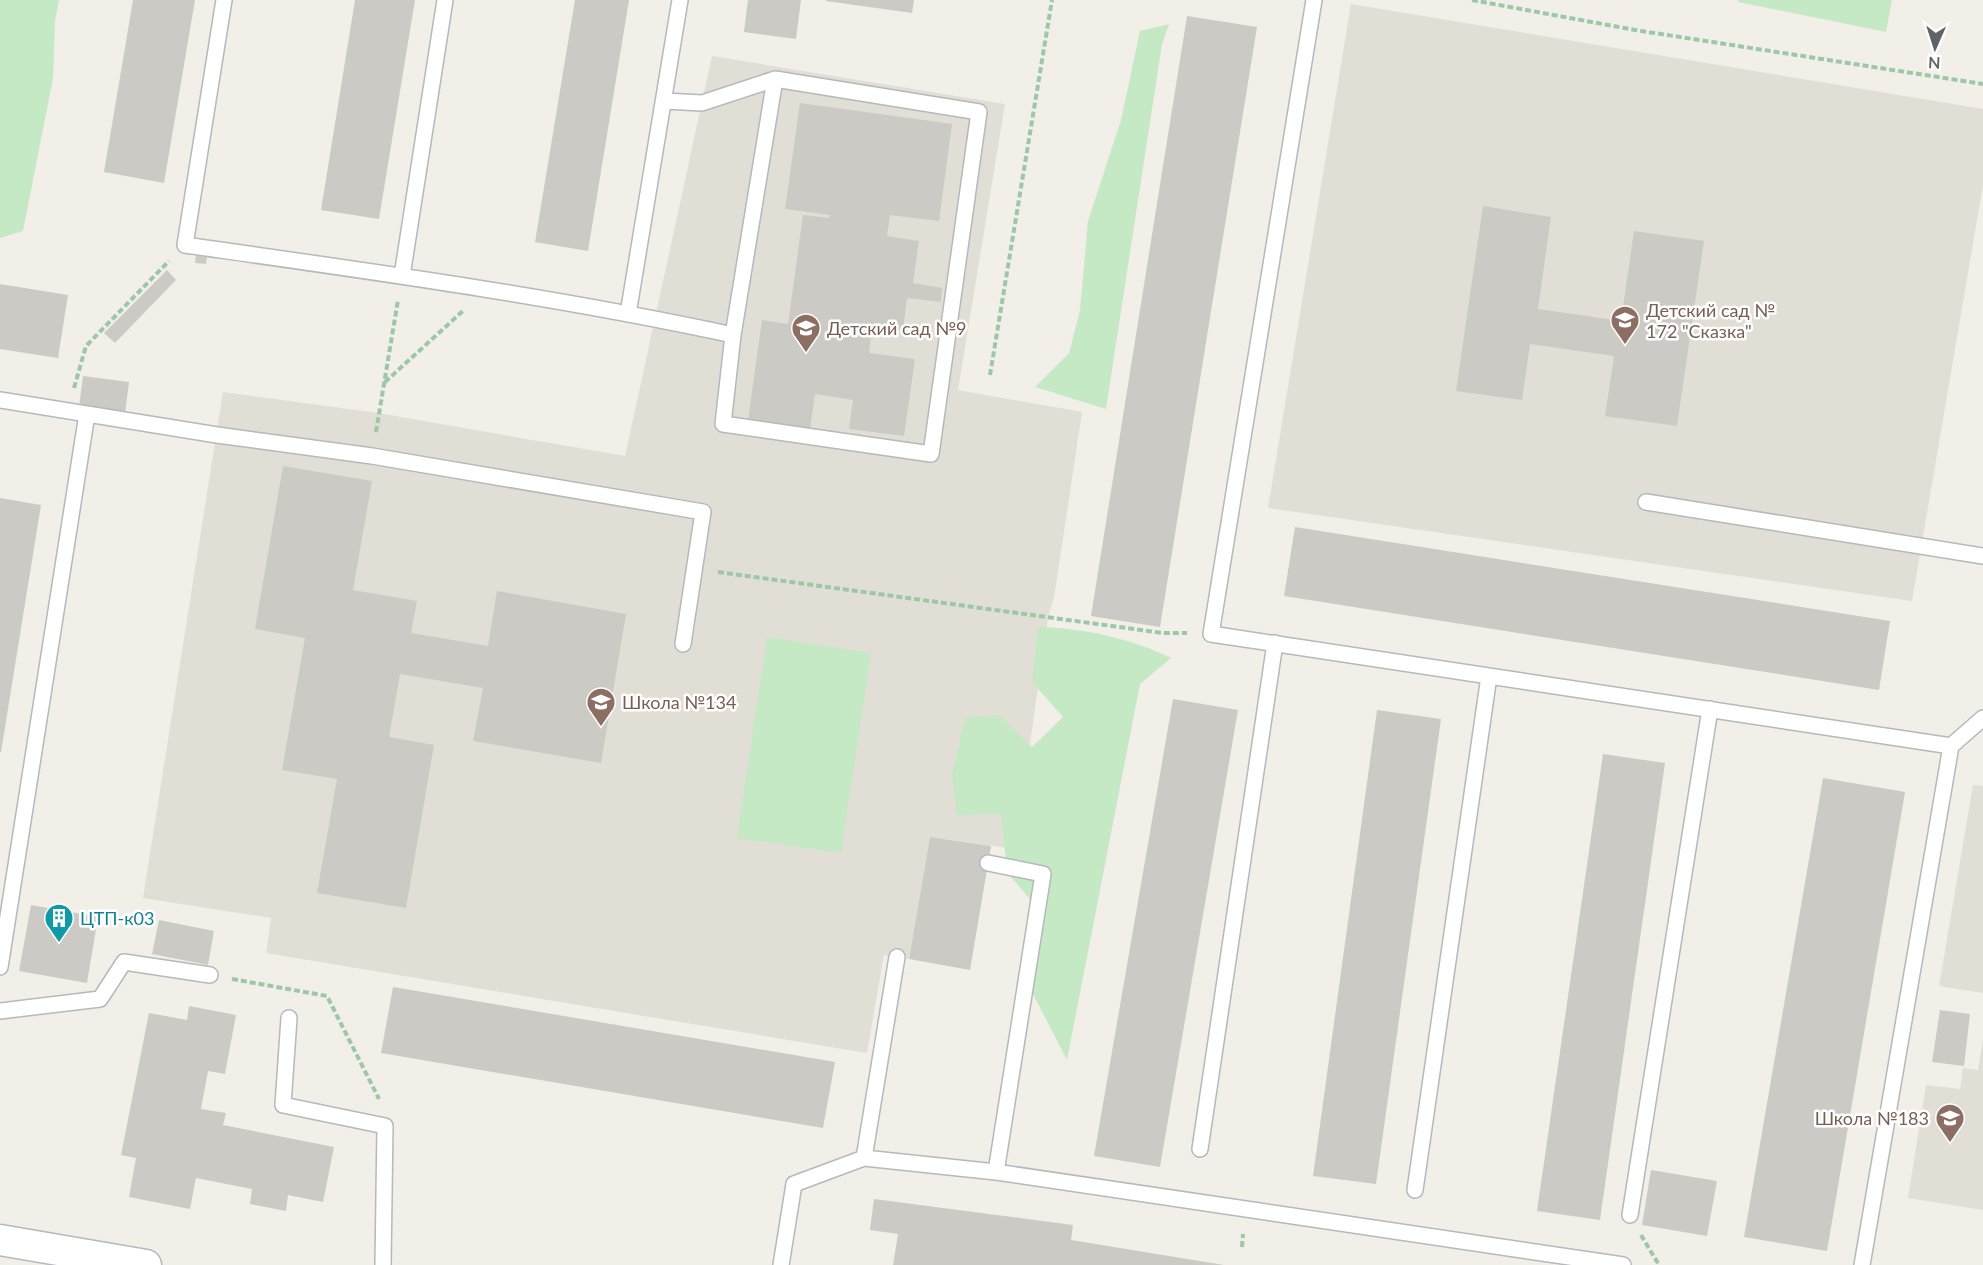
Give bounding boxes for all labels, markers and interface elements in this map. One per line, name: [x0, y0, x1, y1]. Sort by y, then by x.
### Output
north arrow: [1905, 18, 1965, 78]
text: N: [1928, 54, 1941, 73]
place label: Детский сад № 172 "Сказка": [1646, 299, 1775, 342]
school or university icon: Детский сад № 172 "Сказка": [1609, 304, 1641, 346]
school or university icon: Детский сад №9: [790, 312, 822, 354]
place label: Детский сад №9: [827, 317, 967, 339]
school or university icon: Школа №134: [585, 686, 617, 728]
place label: Школа №134: [622, 691, 736, 713]
building icon: ЦТП-к03: [43, 902, 75, 944]
place label: ЦТП-к03: [80, 907, 154, 929]
school or university icon: Школа №183: [1934, 1102, 1966, 1144]
place label: Школа №183: [1815, 1107, 1929, 1129]

